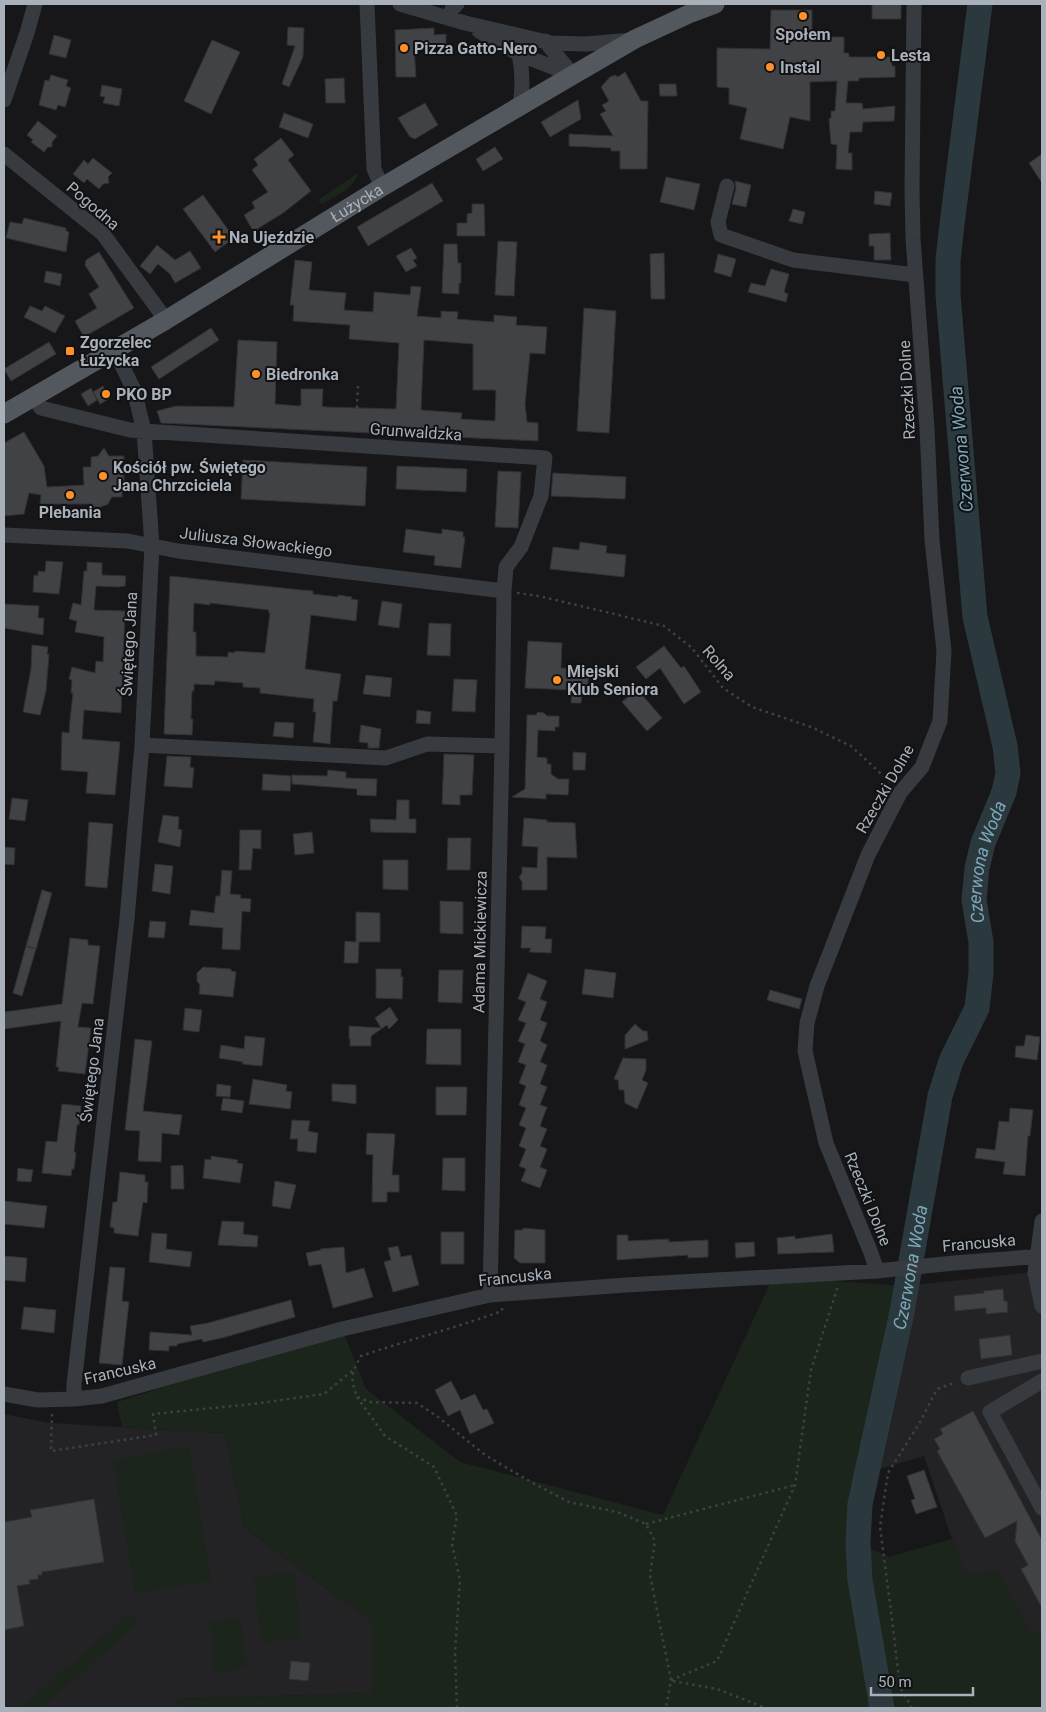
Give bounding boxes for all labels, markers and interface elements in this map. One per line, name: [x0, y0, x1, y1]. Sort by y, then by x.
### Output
marker: Społem: [797, 10, 809, 22]
place label: Społem: [775, 25, 831, 44]
place label: Pizza Gatto-Nero: [414, 39, 537, 58]
marker: Pizza Gatto-Nero: [398, 42, 410, 54]
place label: Lesta: [891, 46, 931, 65]
marker: Lesta: [875, 49, 887, 61]
place label: Instal: [780, 58, 820, 77]
marker: Instal: [764, 61, 776, 73]
street label: Pogodna: [63, 178, 123, 234]
street label: Łużycka: [327, 179, 386, 226]
place label: Na Ujeździe: [229, 228, 315, 247]
marker: Na Ujeździe: [213, 231, 225, 243]
place label: Zgorzelec Łużycka: [80, 333, 151, 370]
street label: Rzeczki Dolne: [895, 340, 919, 440]
marker: Zgorzelec Łużycka: [64, 345, 76, 357]
place label: Biedronka: [266, 365, 339, 384]
marker: Biedronka: [250, 368, 262, 380]
place label: PKO BP: [116, 385, 172, 404]
water label: Czerwona Woda: [945, 385, 977, 513]
marker: PKO BP: [100, 388, 112, 400]
street label: Grunwaldzka: [369, 419, 463, 445]
place label: Kościół pw. Świętego Jana Chrzciciela: [113, 458, 266, 495]
marker: Kościół pw. Świętego Jana Chrzciciela: [97, 470, 109, 482]
marker: Plebania: [64, 489, 76, 501]
place label: Plebania: [39, 503, 102, 522]
street label: Juliusza Słowackiego: [179, 523, 333, 561]
street label: Świętego Jana: [116, 591, 141, 697]
street label: Rolna: [699, 642, 739, 684]
place label: Miejski Klub Seniora: [567, 662, 659, 699]
marker: Miejski Klub Seniora: [551, 674, 563, 686]
street label: Rzeczki Dolne: [852, 741, 918, 837]
water label: Czerwona Woda: [963, 797, 1010, 925]
street label: Adama Mickiewicza: [469, 871, 491, 1013]
street label: Świętego Jana: [75, 1017, 108, 1123]
street label: Rzeczki Dolne: [841, 1149, 895, 1249]
water label: Czerwona Woda: [888, 1203, 931, 1332]
street label: Francuska: [942, 1230, 1016, 1256]
street label: Francuska: [477, 1264, 553, 1290]
street label: Francuska: [82, 1353, 158, 1389]
scale bar: [871, 1664, 974, 1696]
text: 50 m: [878, 1673, 912, 1691]

